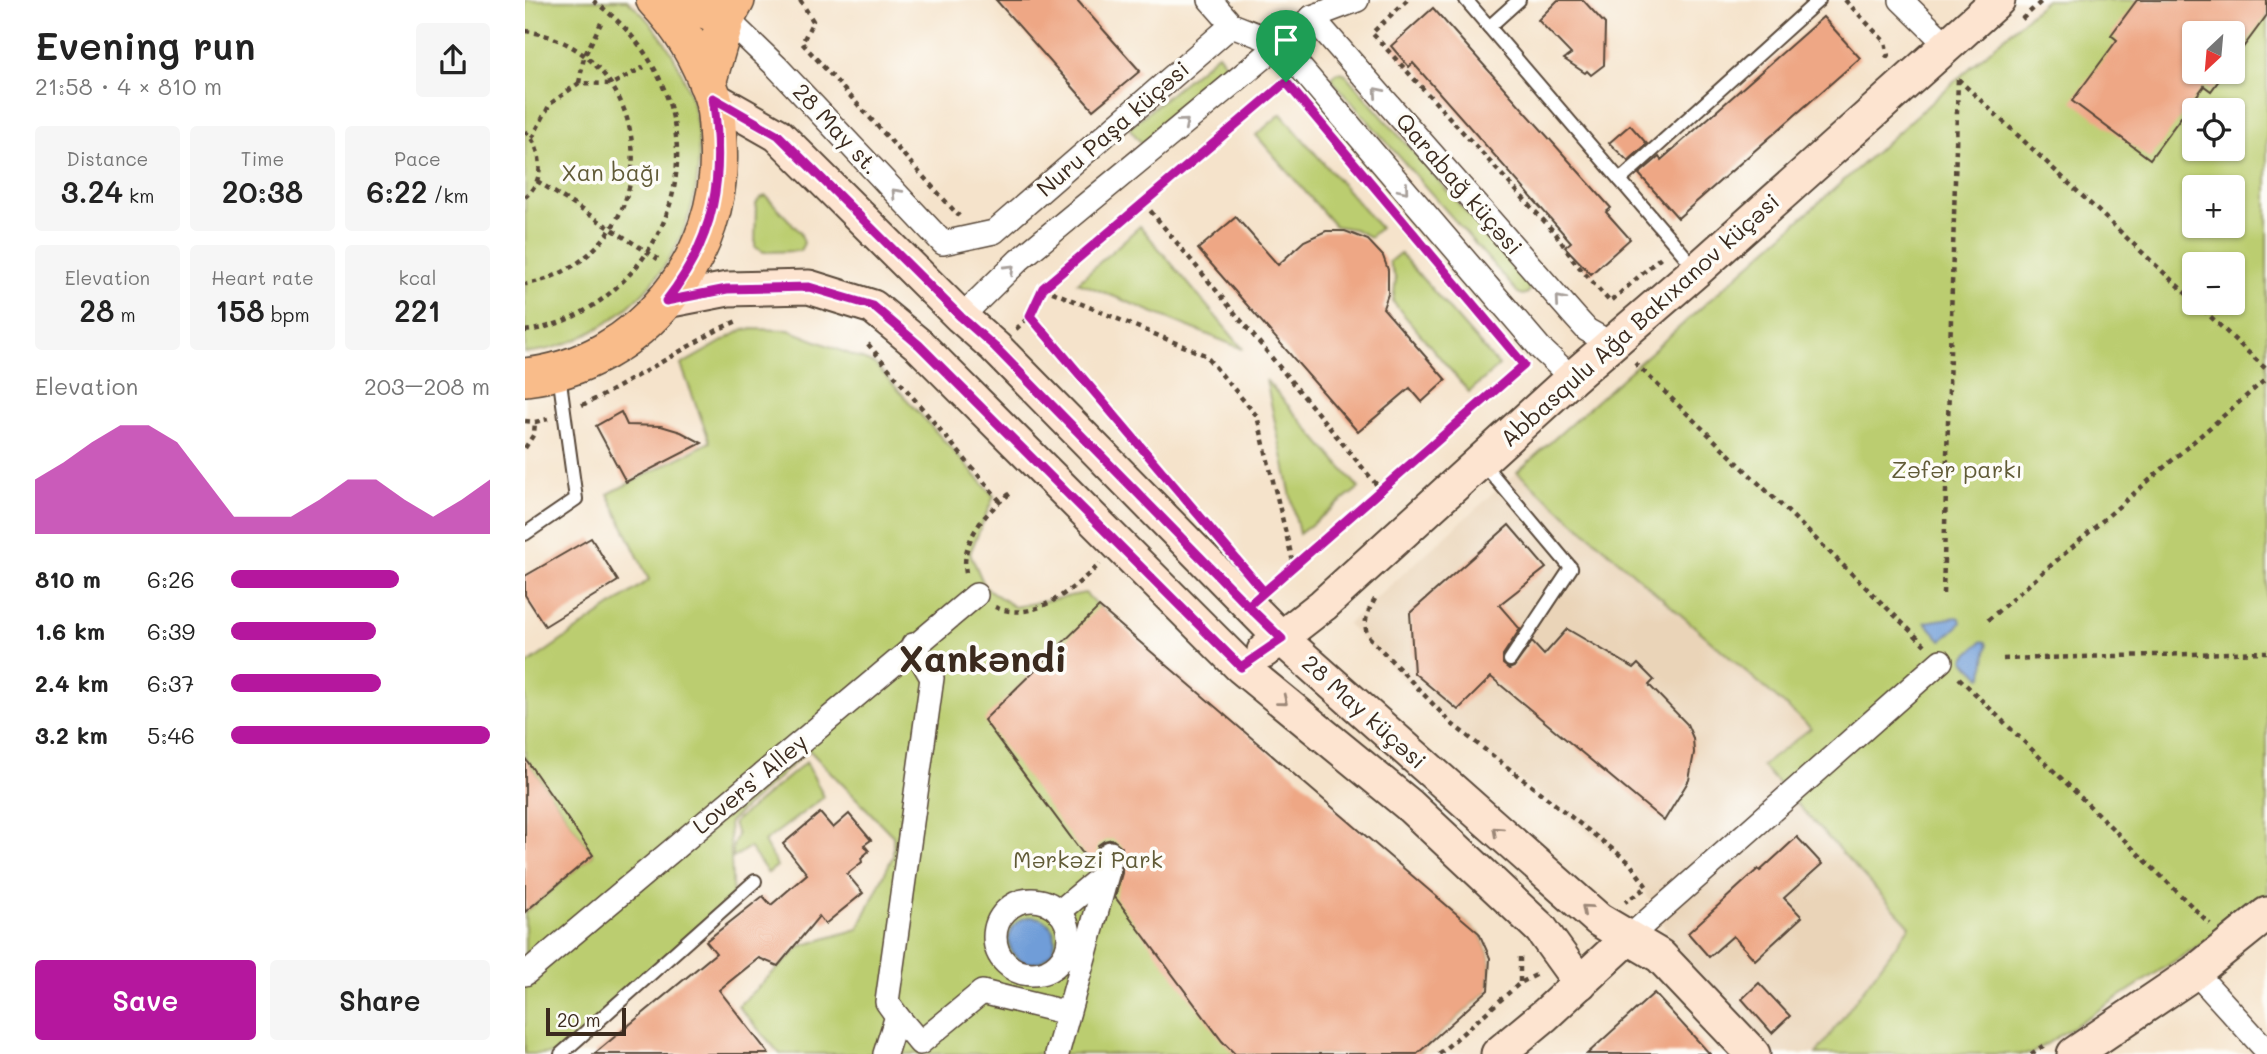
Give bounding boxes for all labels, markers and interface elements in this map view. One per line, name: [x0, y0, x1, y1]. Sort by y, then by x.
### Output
pin: [1256, 10, 1316, 82]
text: Evening run: [35, 20, 256, 70]
icon: arrive: [1267, 21, 1305, 59]
north arrow: [2182, 21, 2245, 84]
map controls: [2182, 21, 2245, 315]
button: share: [416, 23, 490, 97]
street label: Nuru Paşa küçəsi: [1030, 54, 1195, 203]
text: 21:58 · 4 × 810 m: [35, 71, 222, 101]
street label: 28 May st.: [787, 76, 887, 180]
one-way arrow: [1374, 87, 1386, 100]
button: locate: [2182, 98, 2245, 161]
street label: Qarabağ küçəsi: [1390, 106, 1530, 261]
one-way arrow: [1176, 119, 1189, 131]
text: Distance: [67, 146, 148, 171]
text: Time: [241, 146, 284, 171]
text: Pace: [394, 146, 441, 171]
park label: Xan bağı: [561, 157, 661, 187]
text: 3.24: [61, 171, 123, 211]
text: 20:38: [222, 171, 303, 211]
text: 6:22: [366, 171, 427, 211]
button: +: [2182, 175, 2245, 238]
one-way arrow: [1396, 180, 1408, 193]
text: km: [123, 183, 154, 208]
text: /km: [427, 183, 469, 208]
street label: Abbasqulu Ağa Bakıxanov küçəsi: [1493, 186, 1785, 453]
one-way arrow: [891, 188, 904, 201]
button: −: [2182, 252, 2245, 315]
text: Elevation: [65, 265, 150, 290]
text: Heart rate: [211, 265, 314, 290]
text: kcal: [399, 265, 436, 290]
one-way arrow: [1002, 265, 1015, 278]
text: 28: [79, 290, 114, 330]
text: 158: [215, 290, 265, 330]
text: 221: [394, 290, 441, 330]
one-way arrow: [1556, 296, 1568, 309]
text: m: [114, 302, 136, 327]
text: bpm: [265, 302, 310, 327]
text: Elevation: [35, 371, 138, 401]
text: 203–208 m: [364, 371, 490, 401]
park label: Zəfər parkı: [1891, 454, 2023, 484]
text: 810 m: [35, 564, 101, 594]
text: 6:26: [147, 564, 195, 594]
text: 1.6 km: [35, 616, 105, 646]
text: 6:39: [147, 616, 195, 646]
district label: Xankəndi: [899, 633, 1067, 681]
street label: 28 May küçəsi: [1296, 648, 1433, 775]
text: 2.4 km: [35, 668, 108, 698]
text: 6:37: [147, 668, 194, 698]
one-way arrow: [1274, 693, 1287, 705]
text: 3.2 km: [35, 720, 108, 750]
text: 5:46: [147, 720, 195, 750]
street label: Lovers' Alley: [686, 726, 813, 840]
one-way arrow: [1492, 827, 1505, 839]
park label: Mərkəzi Park: [1013, 844, 1163, 874]
one-way arrow: [1582, 905, 1595, 917]
button: Save: [35, 960, 256, 1040]
button: Share: [270, 960, 490, 1040]
scale bar: [546, 1005, 627, 1037]
text: 20 m: [557, 1007, 601, 1032]

